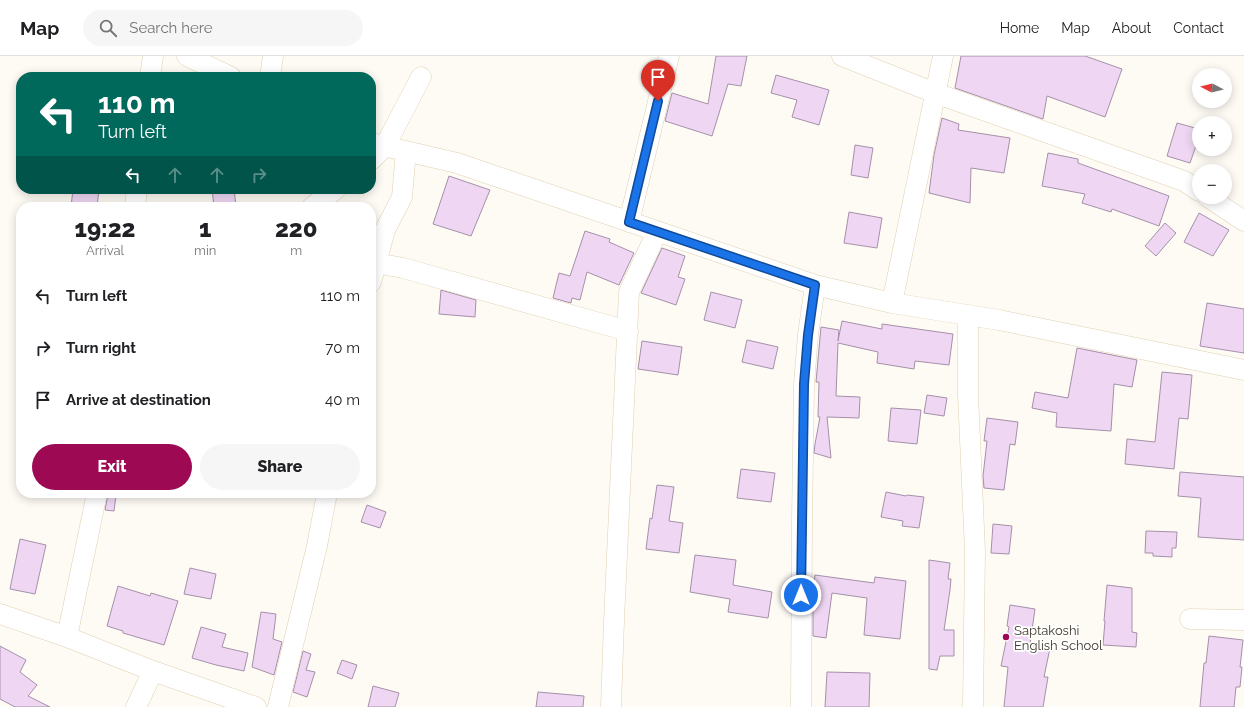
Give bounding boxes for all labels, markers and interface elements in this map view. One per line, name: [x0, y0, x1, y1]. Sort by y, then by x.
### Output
search box: [83, 10, 363, 46]
text: Map: [20, 17, 59, 39]
icon: search: [97, 17, 119, 39]
text: Search here: [129, 19, 213, 37]
text: Home: [1000, 20, 1039, 36]
text: Map: [1061, 20, 1090, 36]
text: About: [1112, 20, 1151, 36]
text: Contact: [1173, 20, 1224, 36]
pin: [641, 60, 675, 101]
icon: arrive: [647, 66, 669, 88]
north arrow: [1192, 68, 1232, 108]
map controls: [1192, 68, 1232, 204]
text: 110 m: [98, 87, 176, 120]
icon: left: [32, 88, 84, 140]
button: +: [1192, 116, 1232, 156]
text: Turn left: [98, 121, 167, 142]
icon: left: [122, 164, 144, 186]
icon: ahead: [164, 164, 186, 186]
icon: ahead: [206, 164, 228, 186]
icon: right: [248, 164, 270, 186]
button: −: [1192, 164, 1232, 204]
text: 19:22: [75, 214, 136, 243]
text: 1: [199, 214, 211, 243]
text: 220: [275, 214, 317, 243]
text: Arrival: [86, 243, 124, 258]
text: min: [194, 243, 216, 258]
text: m: [290, 243, 302, 258]
icon: left: [32, 285, 54, 307]
text: Turn left: [66, 287, 127, 305]
text: 110 m: [320, 287, 360, 305]
icon: right: [32, 337, 54, 359]
text: Turn right: [66, 339, 136, 357]
text: 70 m: [325, 339, 360, 357]
icon: arrive: [32, 389, 54, 411]
text: Arrive at destination: [66, 391, 211, 409]
text: 40 m: [325, 391, 360, 409]
button: Exit: [32, 444, 192, 490]
button: Share: [200, 444, 360, 490]
position arrow: [780, 574, 822, 616]
place label: Saptakoshi English School: [1014, 623, 1103, 653]
marker: Saptakoshi English School: [1001, 632, 1011, 642]

